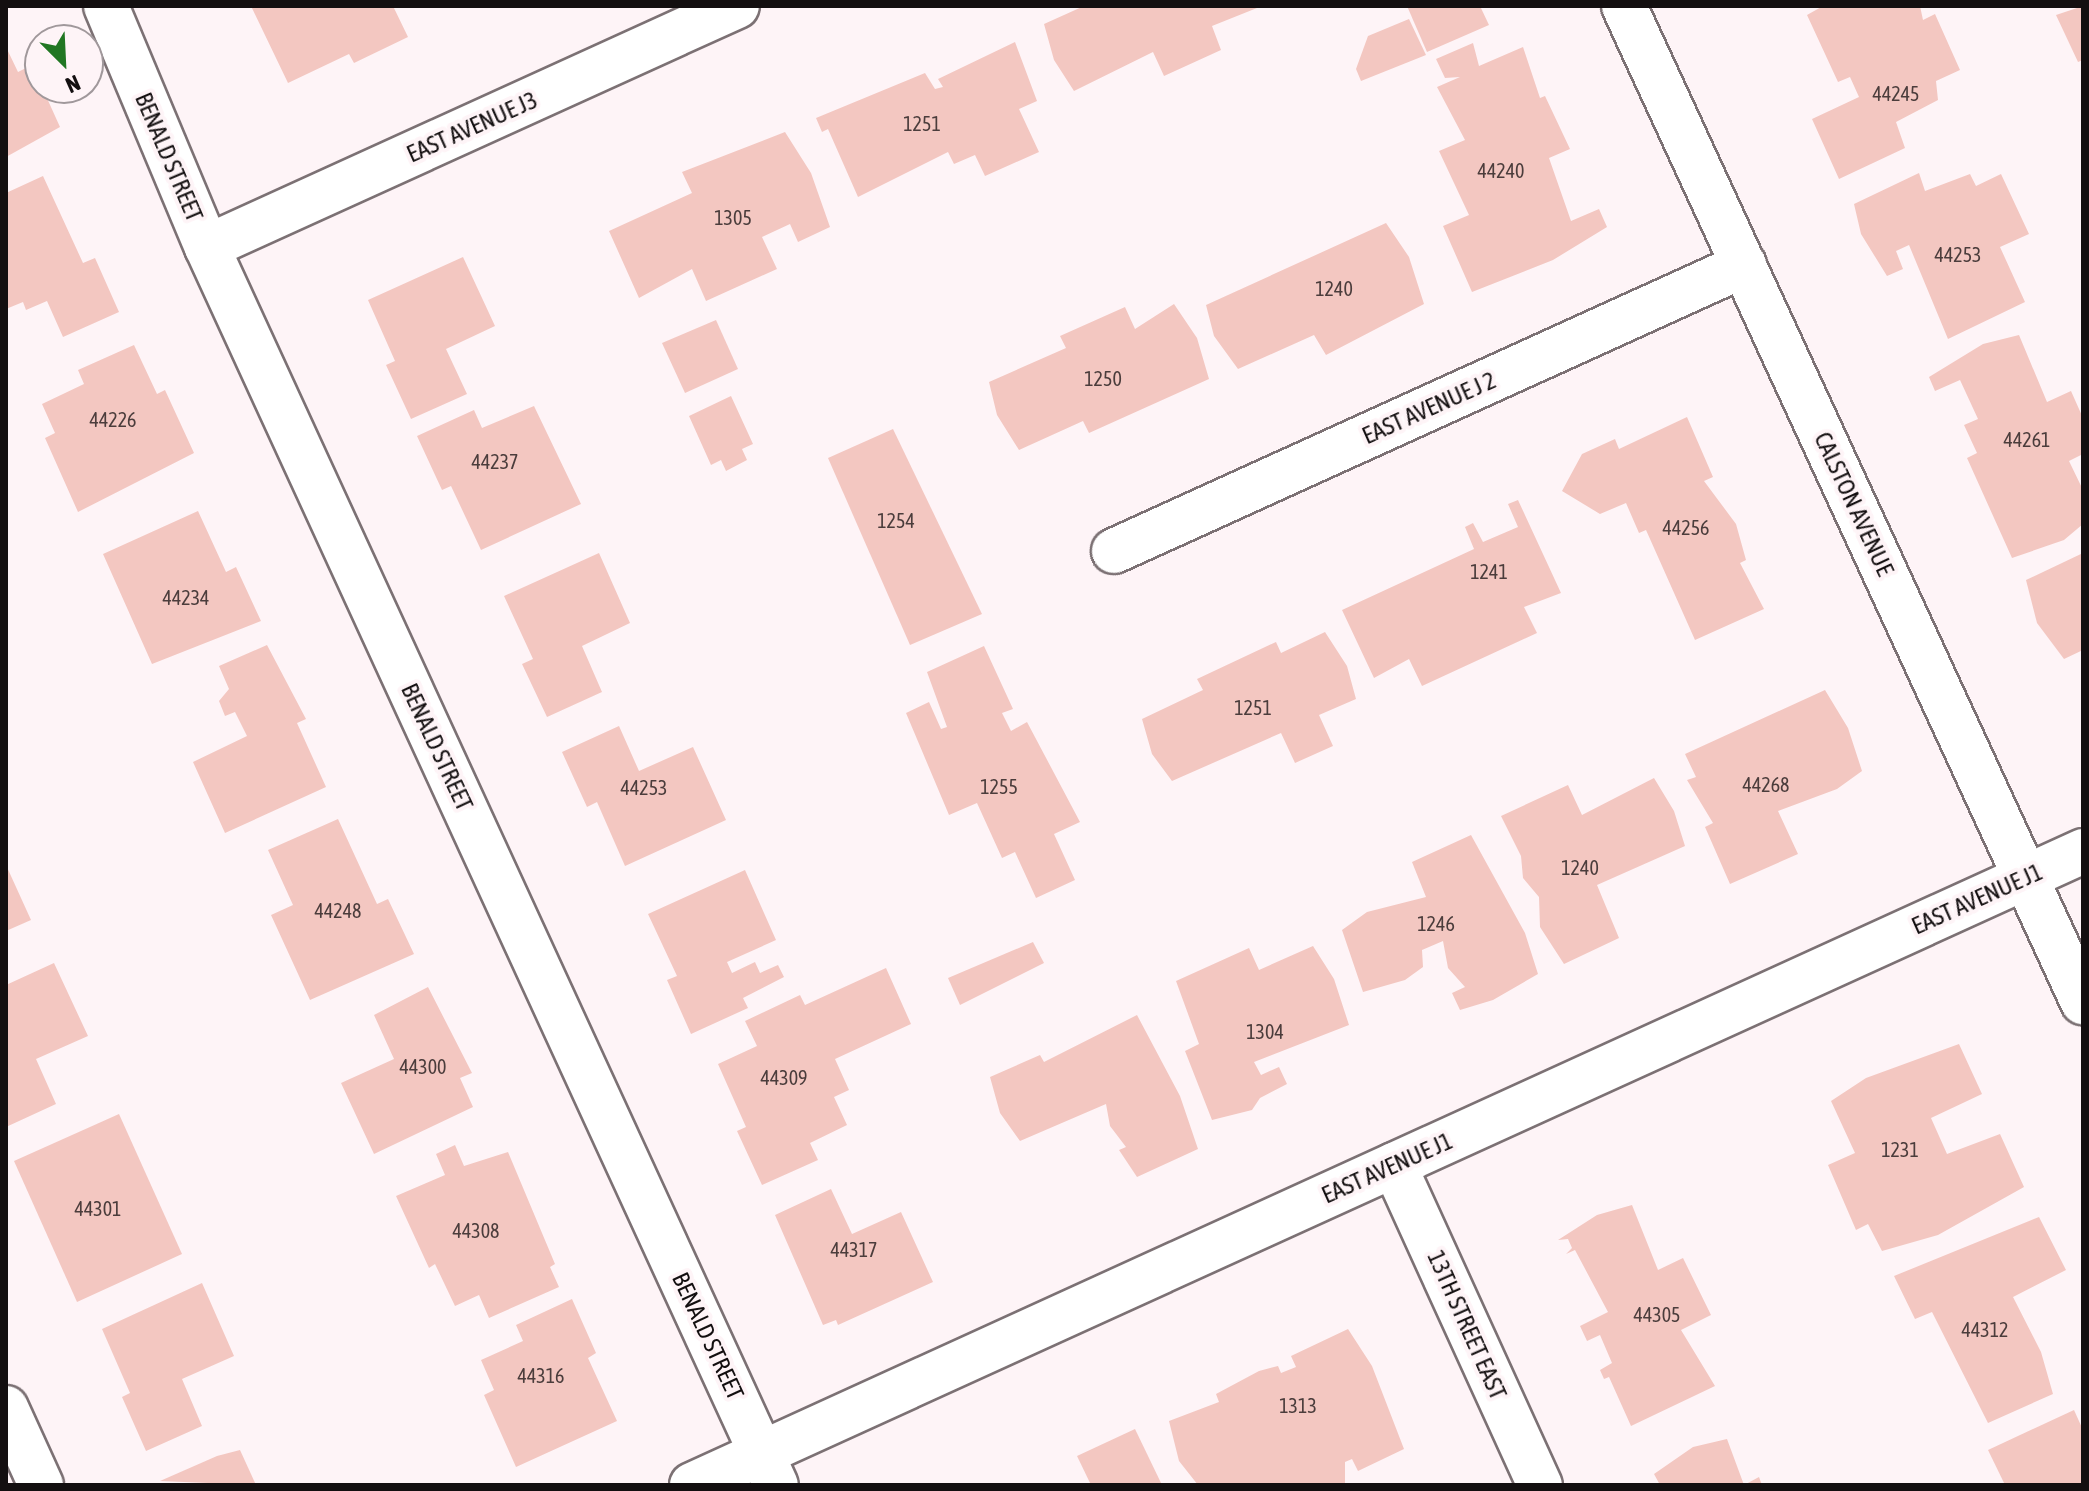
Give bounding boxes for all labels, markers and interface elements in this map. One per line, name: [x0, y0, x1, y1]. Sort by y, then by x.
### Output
north arrow: [24, 24, 104, 104]
text: N: [62, 70, 84, 99]
house number: 44245: [1873, 81, 1919, 105]
street label: EAST AVENUE J3: [402, 85, 542, 169]
street label: BENALD STREET: [129, 88, 209, 226]
house number: 1251: [903, 111, 941, 135]
house number: 44240: [1478, 158, 1524, 182]
house number: 1305: [714, 205, 752, 229]
house number: 44253: [1935, 242, 1981, 266]
house number: 1240: [1315, 276, 1353, 300]
house number: 1250: [1084, 366, 1122, 390]
street label: EAST AVENUE J 2: [1358, 366, 1500, 450]
house number: 44226: [90, 407, 136, 431]
house number: 44261: [2004, 427, 2050, 451]
street label: CALSTON AVENUE: [1808, 428, 1900, 580]
house number: 44237: [472, 449, 518, 473]
house number: 1254: [877, 508, 915, 532]
house number: 44256: [1663, 515, 1709, 539]
house number: 1241: [1470, 559, 1508, 583]
house number: 44234: [163, 585, 209, 609]
street label: BENALD STREET: [395, 679, 479, 815]
house number: 1251: [1234, 695, 1272, 719]
house number: 44268: [1743, 772, 1789, 796]
house number: 1255: [980, 774, 1018, 798]
house number: 44253: [621, 775, 667, 799]
house number: 1240: [1561, 855, 1599, 879]
street label: EAST AVENUE J1: [1907, 857, 2047, 941]
house number: 44248: [315, 898, 361, 922]
house number: 1246: [1417, 911, 1455, 935]
house number: 1304: [1246, 1019, 1284, 1043]
house number: 44300: [400, 1054, 446, 1078]
house number: 44309: [761, 1065, 807, 1089]
street label: EAST AVENUE J1: [1317, 1126, 1457, 1210]
house number: 1231: [1881, 1137, 1919, 1161]
house number: 44301: [75, 1196, 121, 1220]
house number: 44308: [453, 1218, 499, 1242]
house number: 44317: [831, 1237, 877, 1261]
street label: 13TH STREET EAST: [1421, 1246, 1513, 1404]
street label: BENALD STREET: [666, 1268, 750, 1404]
house number: 44305: [1634, 1302, 1680, 1326]
house number: 44312: [1962, 1317, 2008, 1341]
house number: 44316: [518, 1363, 564, 1387]
house number: 1313: [1279, 1393, 1317, 1417]

